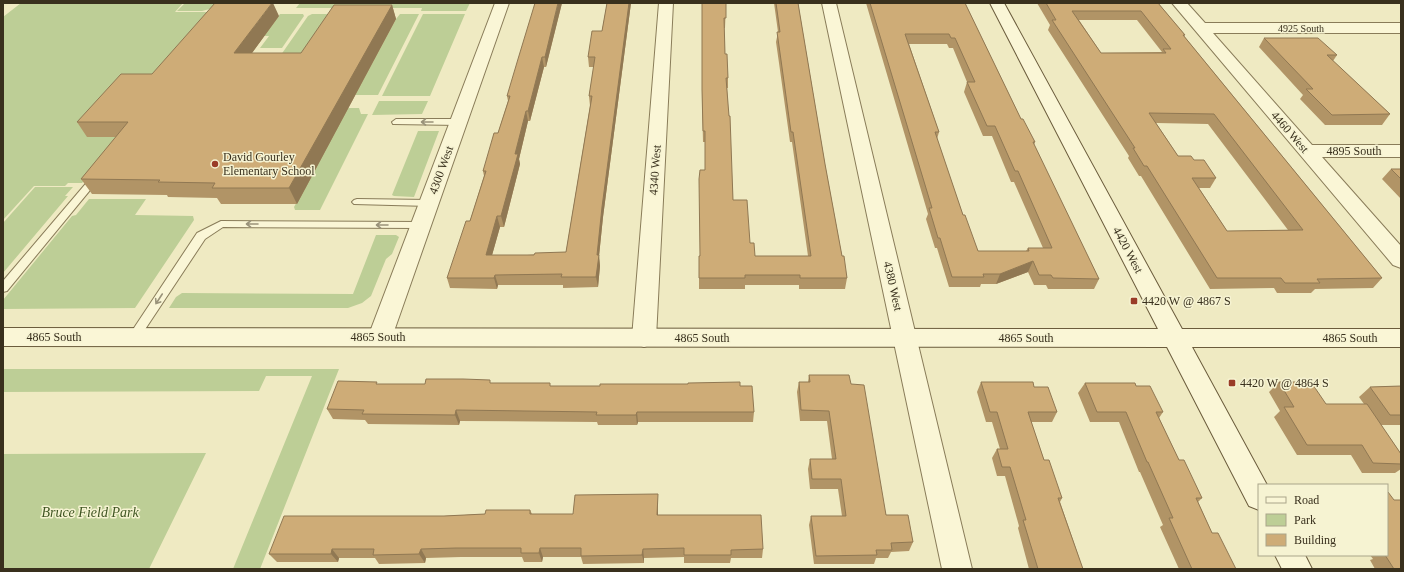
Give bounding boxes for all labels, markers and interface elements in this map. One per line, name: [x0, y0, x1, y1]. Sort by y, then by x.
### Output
street label: 4925 South: [1278, 23, 1324, 34]
street label: 4460 West: [1268, 108, 1312, 156]
one-way arrow: [421, 118, 434, 126]
street label: 4300 West: [426, 143, 456, 196]
street label: 4340 West: [646, 144, 664, 196]
street label: 4895 South: [1326, 144, 1382, 158]
place label: David Gourley Elementary School: [223, 150, 315, 178]
marker: David Gourley Elementary School: [210, 159, 220, 169]
one-way arrow: [246, 220, 259, 228]
one-way arrow: [376, 221, 389, 228]
street label: 4420 West: [1110, 224, 1146, 276]
street label: 4380 West: [881, 260, 906, 313]
one-way arrow: [155, 293, 163, 305]
place label: 4420 W @ 4867 S: [1142, 294, 1231, 308]
marker: 4420 W @ 4867 S: [1129, 296, 1139, 306]
street label: 4865 South: [26, 330, 82, 344]
street label: 4865 South: [350, 330, 406, 344]
street label: 4865 South: [674, 331, 730, 345]
street label: 4865 South: [998, 331, 1054, 345]
street label: 4865 South: [1322, 331, 1378, 345]
place label: 4420 W @ 4864 S: [1240, 376, 1329, 390]
marker: 4420 W @ 4864 S: [1227, 378, 1237, 388]
legend: [1258, 484, 1388, 556]
text: Road: [1294, 493, 1319, 507]
park label: Bruce Field Park: [41, 505, 139, 520]
text: Park: [1294, 513, 1316, 527]
text: Building: [1294, 533, 1336, 547]

